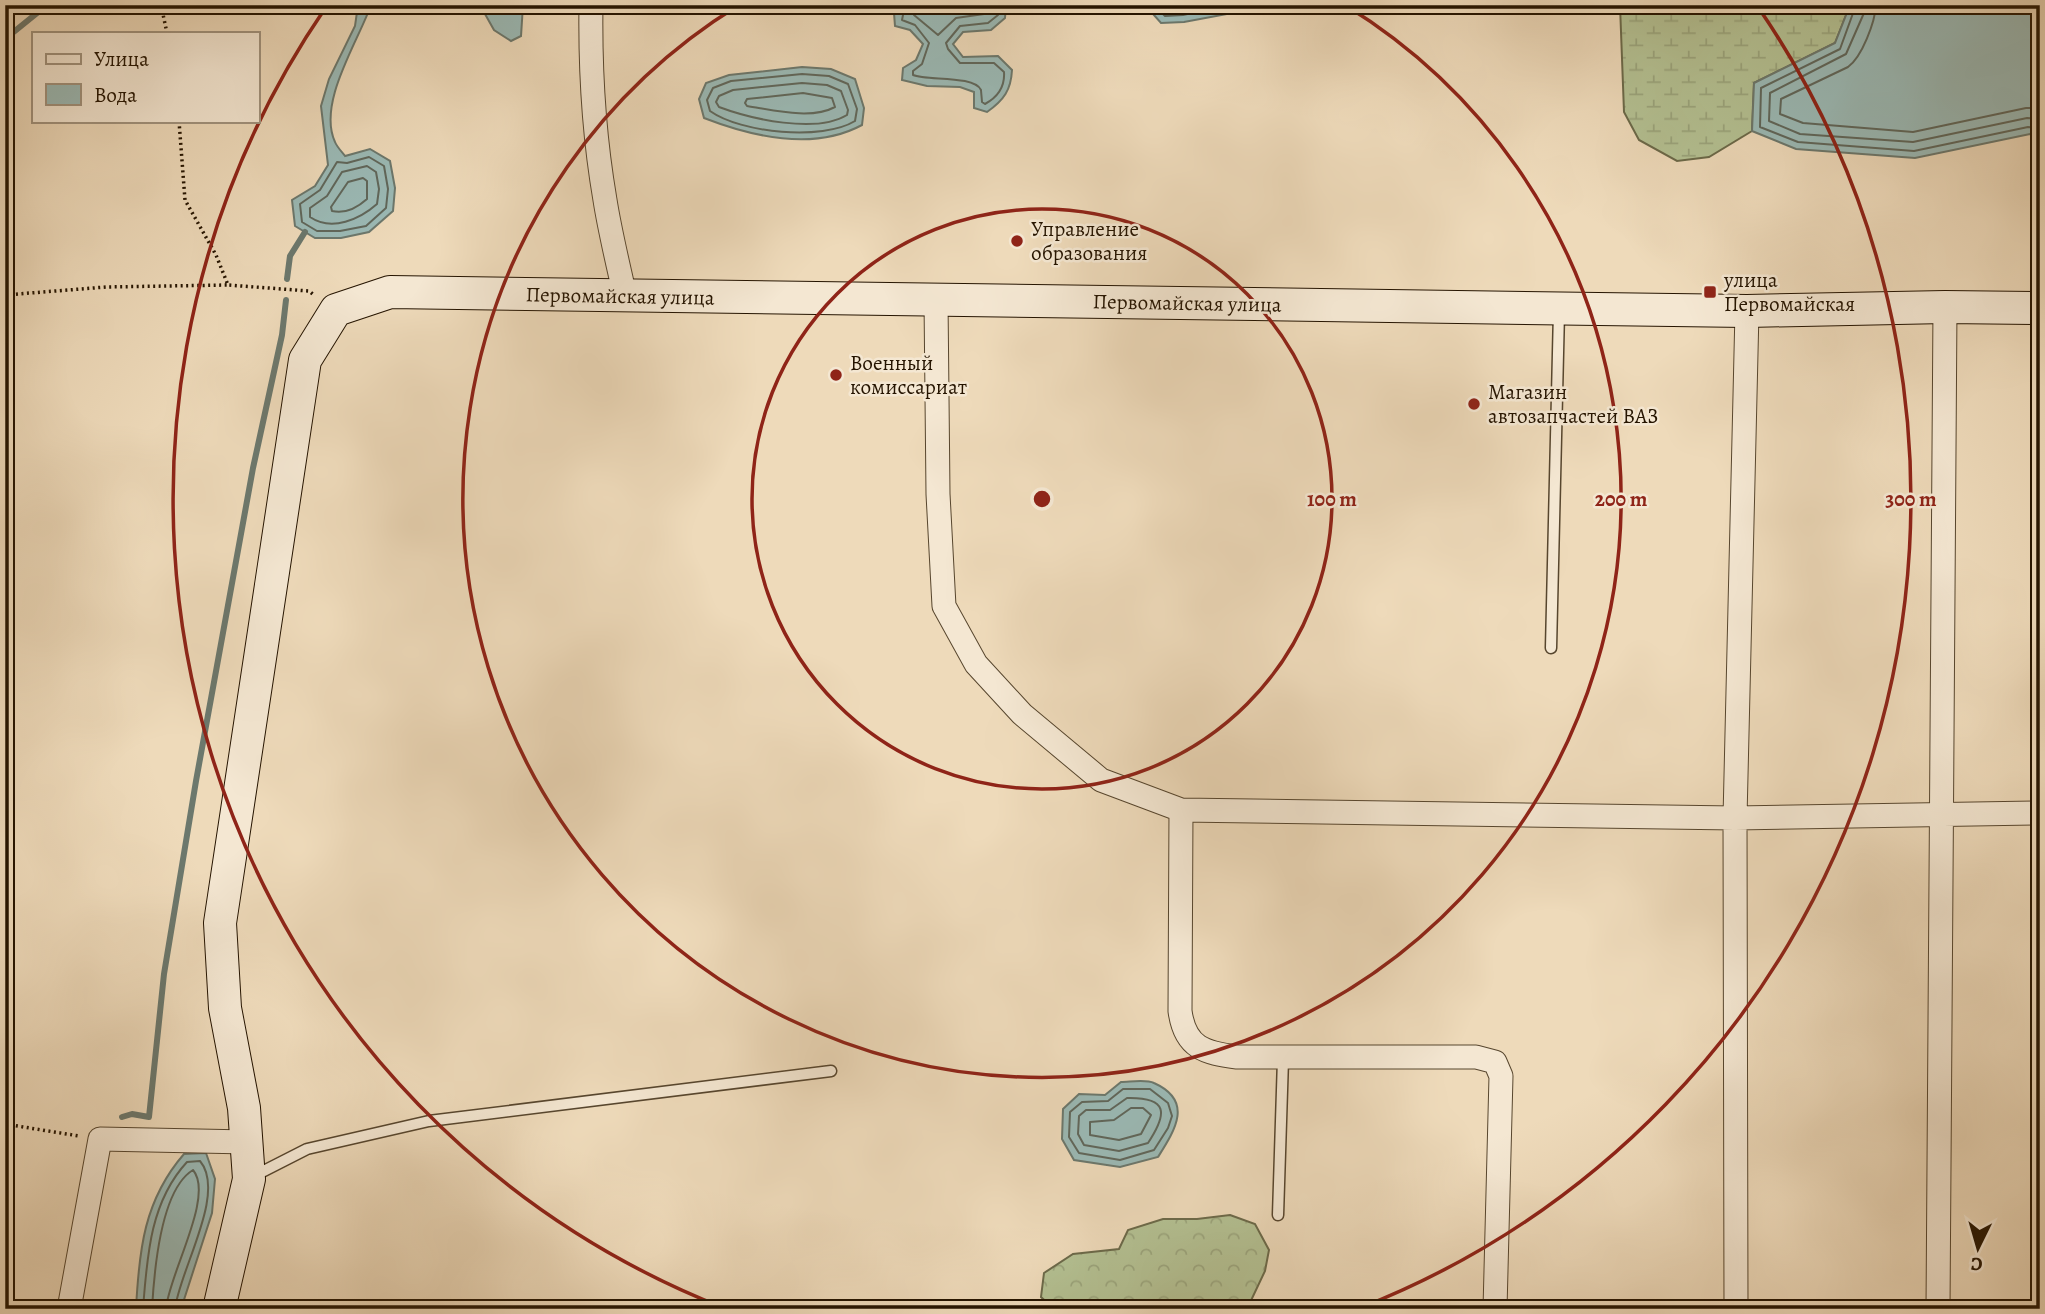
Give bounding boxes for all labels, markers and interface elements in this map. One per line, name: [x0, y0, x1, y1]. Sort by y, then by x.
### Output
legend: [32, 32, 259, 122]
text: Улица: [94, 45, 149, 73]
text: Вода: [94, 81, 137, 109]
place label: Управление образования: [1031, 215, 1147, 267]
marker: Управление образования: [1009, 233, 1025, 249]
place label: улица Первомайская: [1723, 266, 1855, 318]
street label: Первомайская улица: [525, 280, 715, 312]
marker: улица Первомайская: [1702, 284, 1718, 300]
street label: Первомайская улица: [1092, 287, 1282, 319]
place label: Военный комиссариат: [850, 349, 967, 401]
marker: Военный комиссариат: [828, 367, 844, 383]
place label: Магазин автозапчастей ВАЗ: [1488, 378, 1658, 430]
marker: Магазин автозапчастей ВАЗ: [1466, 396, 1482, 412]
text: 100 m: [1307, 485, 1357, 513]
text: 200 m: [1595, 485, 1648, 513]
text: 300 m: [1885, 485, 1937, 513]
centre of rings: [1030, 487, 1054, 511]
north arrow: [1944, 1212, 2014, 1282]
text: С: [1970, 1250, 1984, 1277]

